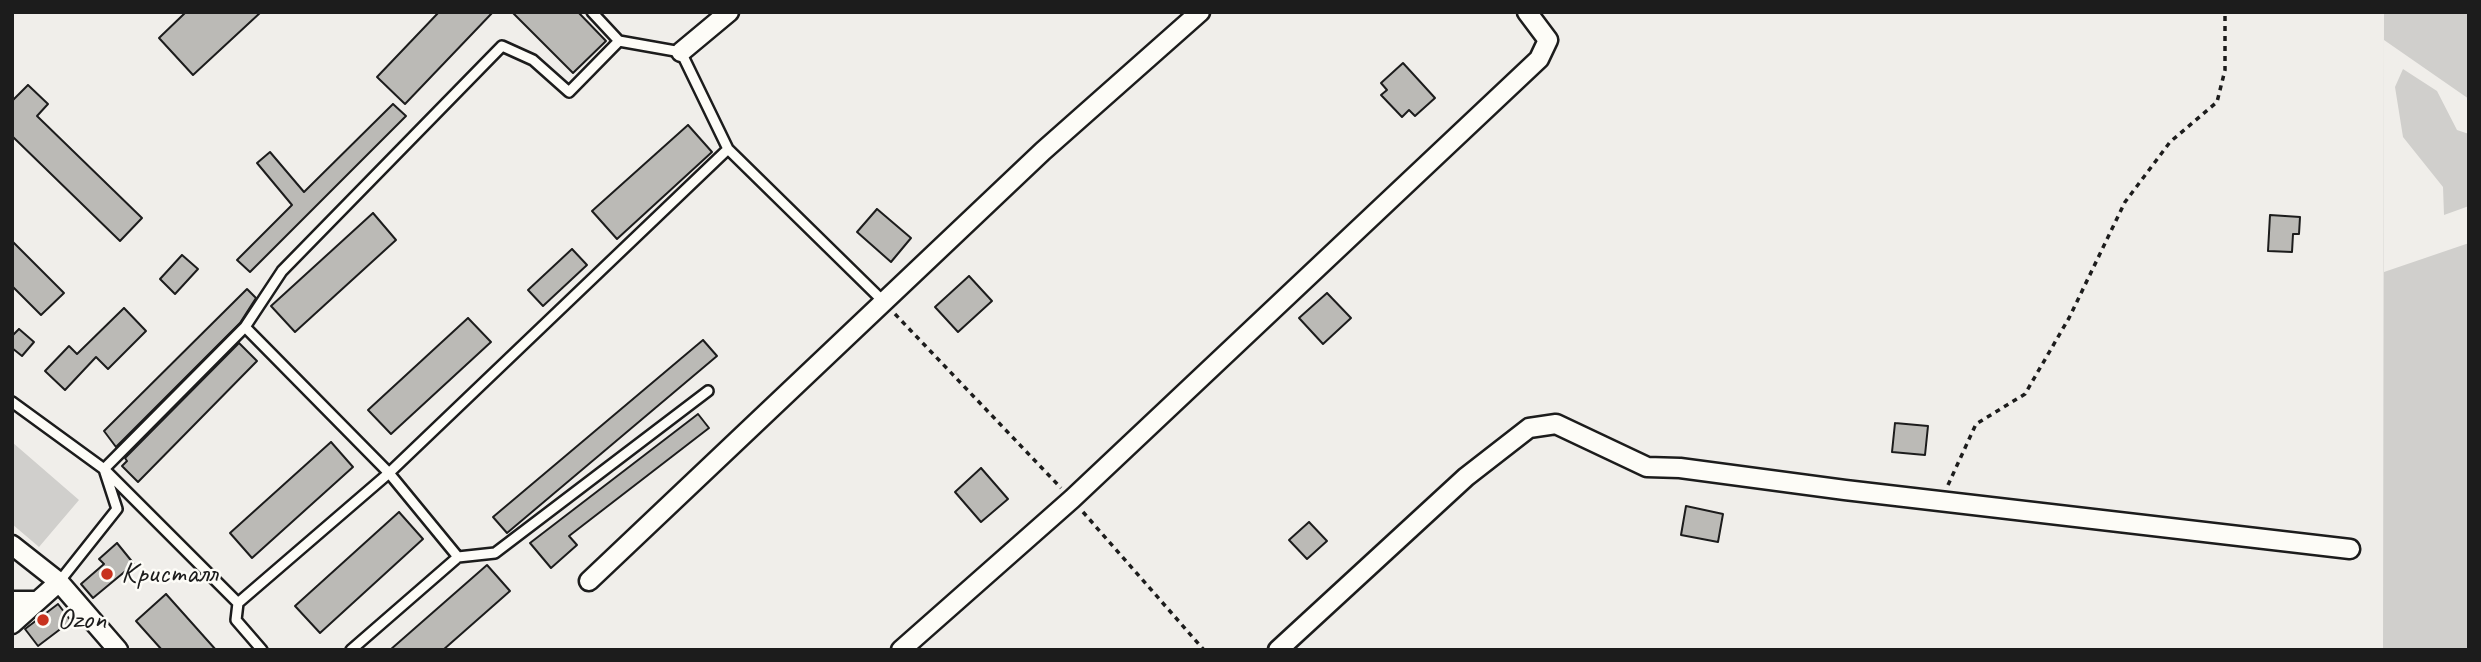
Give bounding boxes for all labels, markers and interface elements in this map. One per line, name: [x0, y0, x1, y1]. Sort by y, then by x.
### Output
place label: Кристалл: [121, 556, 217, 592]
marker: Кристалл: [99, 566, 115, 582]
place label: Ozon: [57, 602, 106, 638]
marker: Ozon: [35, 612, 51, 628]

